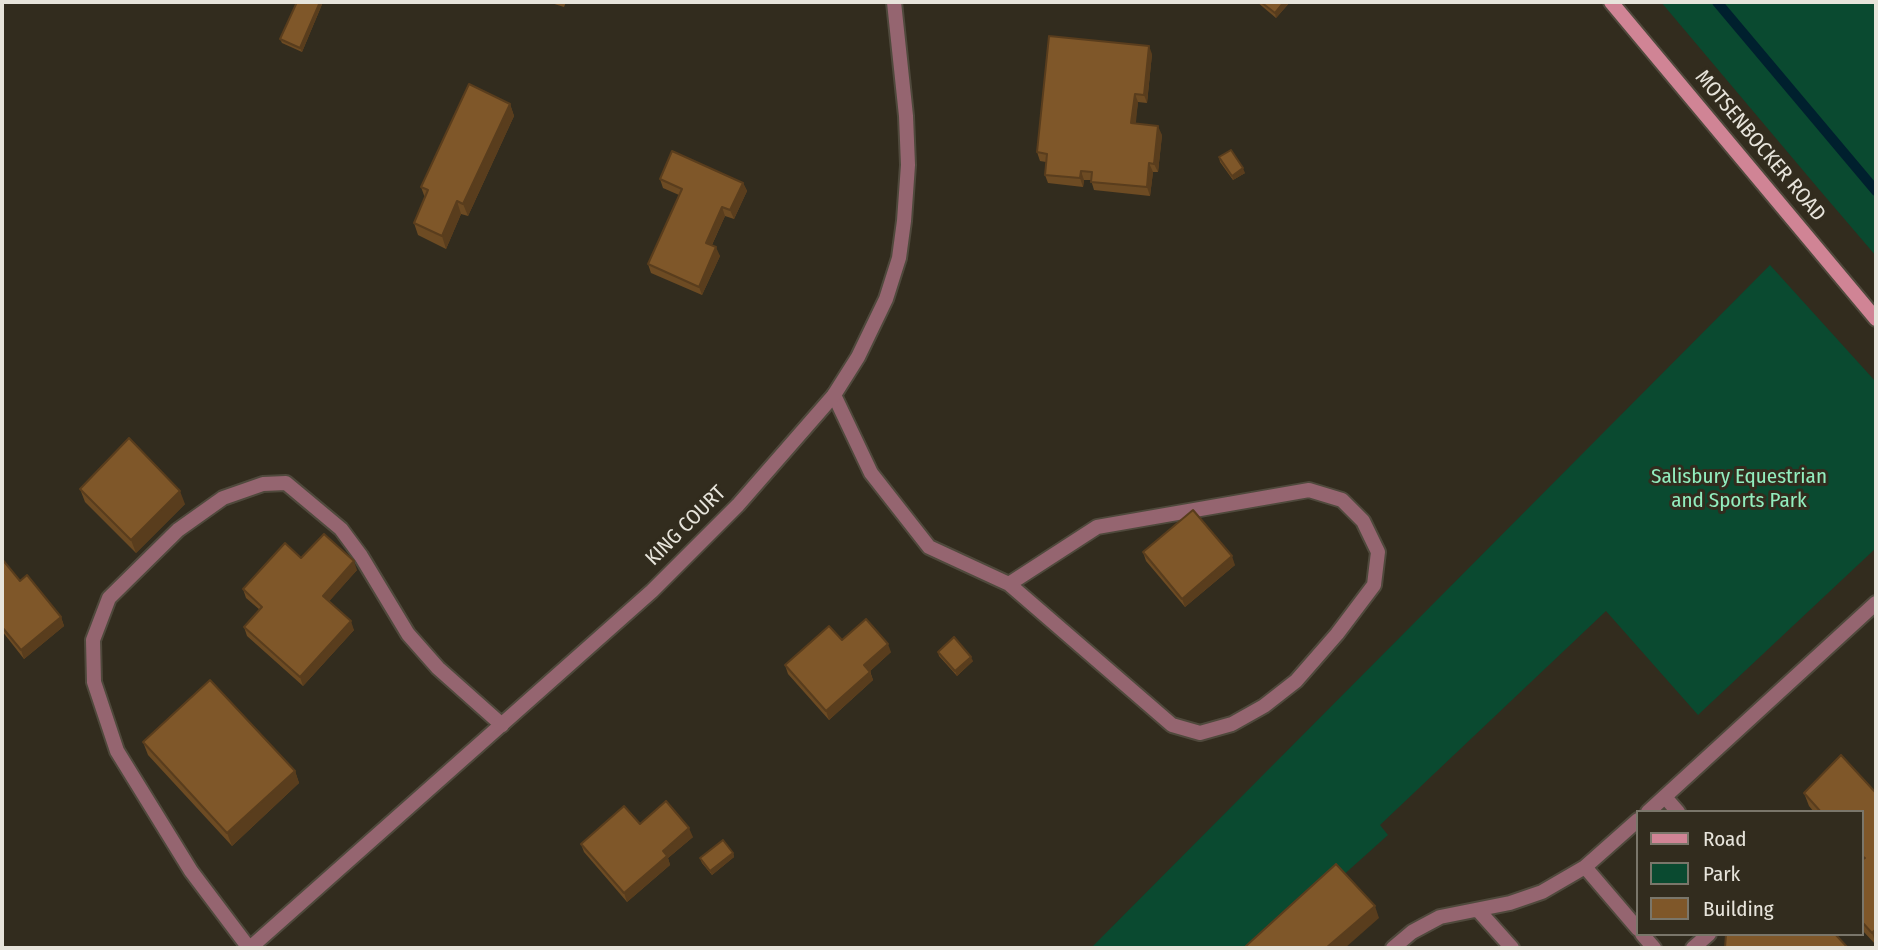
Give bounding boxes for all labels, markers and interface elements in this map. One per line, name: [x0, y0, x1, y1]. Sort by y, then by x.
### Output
street label: MOTSENBOCKER ROAD: [1689, 65, 1831, 227]
park label: Salisbury Equestrian and Sports Park: [1651, 464, 1827, 514]
street label: KING COURT: [641, 481, 731, 571]
legend: [1636, 810, 1864, 936]
text: Road: [1703, 826, 1747, 852]
text: Park: [1703, 861, 1740, 887]
text: Building: [1703, 896, 1774, 922]

